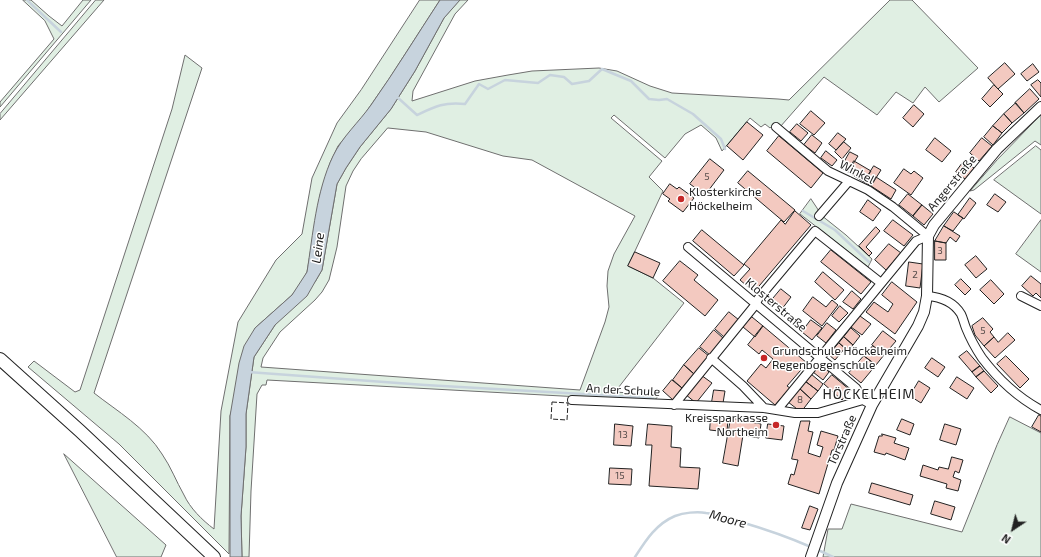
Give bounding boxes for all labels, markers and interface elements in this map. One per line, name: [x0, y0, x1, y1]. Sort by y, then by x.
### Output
street label: Angerstraße: [924, 152, 980, 214]
street label: Winkel: [837, 157, 877, 187]
house number: 5: [704, 171, 710, 183]
place label: Klosterkirche Höckelheim: [689, 185, 761, 213]
marker: Klosterkirche Höckelheim: [676, 194, 686, 204]
water label: Leine: [308, 232, 328, 264]
house number: 3: [937, 245, 943, 257]
house number: 2: [912, 269, 918, 281]
street label: Klosterstraße: [742, 275, 810, 335]
house number: 5: [980, 325, 986, 337]
place label: Grundschule Höckelheim Regenbogenschule: [772, 344, 907, 372]
marker: Grundschule Höckelheim Regenbogenschule: [759, 353, 769, 363]
street label: An der Schule: [586, 381, 660, 399]
district label: HÖCKELHEIM: [822, 386, 916, 402]
house number: 8: [797, 394, 803, 406]
place label: Kreissparkasse Northeim: [685, 411, 768, 439]
street label: Torstraße: [824, 412, 860, 468]
marker: Kreissparkasse Northeim: [771, 420, 781, 430]
house number: 13: [618, 429, 628, 441]
house number: 15: [615, 470, 625, 482]
water label: Moore: [708, 507, 748, 531]
north arrow: [993, 509, 1033, 549]
text: N: [999, 532, 1013, 547]

